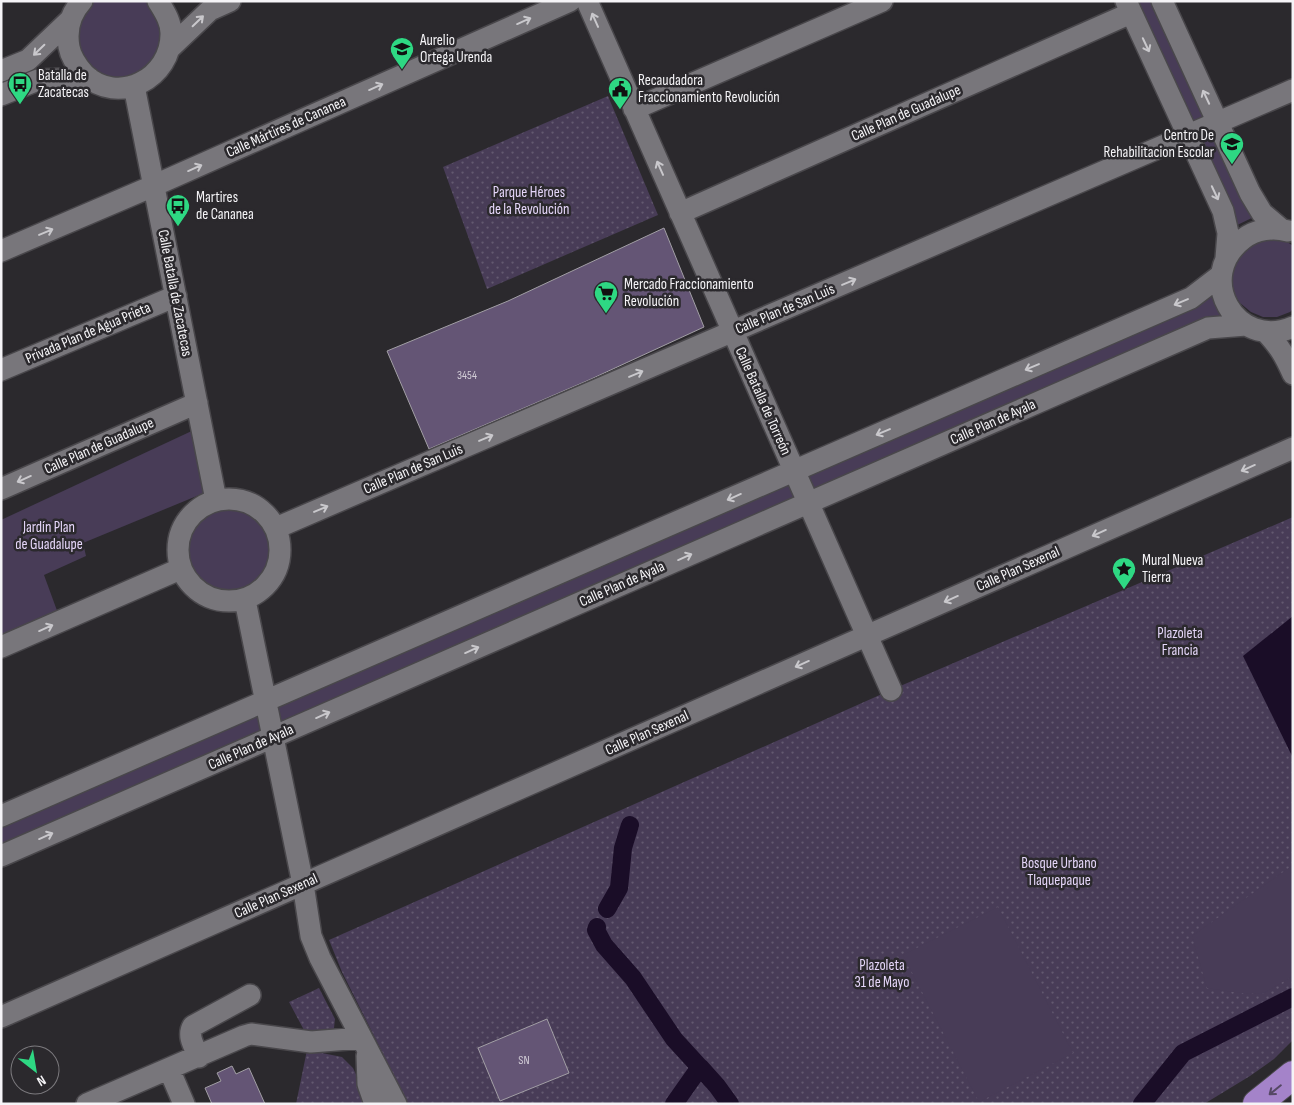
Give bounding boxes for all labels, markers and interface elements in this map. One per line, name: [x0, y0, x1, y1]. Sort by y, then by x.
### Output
one-way arrow: [590, 13, 600, 28]
one-way arrow: [192, 15, 204, 27]
one-way arrow: [516, 16, 531, 26]
place label: Aurelio Ortega Urenda: [419, 31, 493, 67]
school or university icon: Aurelio Ortega Urenda: [389, 36, 415, 70]
one-way arrow: [1142, 37, 1152, 52]
one-way arrow: [32, 44, 45, 56]
place label: Batalla de Zacatecas: [38, 66, 89, 102]
bus stop icon: Batalla de Zacatecas: [7, 71, 33, 105]
place label: Recaudadora Fraccionamiento Revolución: [638, 71, 780, 107]
public building icon: Recaudadora Fraccionamiento Revolución: [607, 76, 633, 110]
street label: Calle Plan de Guadalupe: [848, 80, 964, 146]
one-way arrow: [368, 82, 383, 92]
one-way arrow: [1201, 90, 1210, 105]
street label: Calle Mártires de Cananea: [223, 92, 349, 162]
place label: Centro De Rehabilitacion Escolar: [1103, 126, 1215, 162]
school or university icon: Centro De Rehabilitacion Escolar: [1219, 131, 1245, 165]
one-way arrow: [655, 161, 665, 176]
one-way arrow: [187, 162, 202, 172]
park label: Parque Héroes de la Revolución: [489, 183, 569, 219]
one-way arrow: [1211, 185, 1220, 200]
place label: Martires de Cananea: [196, 188, 254, 224]
bus stop icon: Martires de Cananea: [165, 193, 191, 227]
one-way arrow: [38, 227, 53, 237]
street label: Calle Batalla de Zacatecas: [153, 228, 197, 358]
place label: Mercado Fraccionamiento Revolución: [624, 275, 754, 311]
one-way arrow: [841, 276, 856, 286]
supermarket icon: Mercado Fraccionamiento Revolución: [593, 280, 619, 314]
street label: Calle Plan de San Luis: [732, 280, 838, 338]
street label: Privada Plan de Agua Prieta: [22, 298, 154, 368]
one-way arrow: [1174, 298, 1189, 308]
street label: Calle Batalla de Torreón: [731, 344, 795, 458]
one-way arrow: [1025, 363, 1040, 373]
house number: 3454: [457, 368, 477, 383]
one-way arrow: [628, 368, 643, 378]
street label: Calle Plan de Ayala: [947, 395, 1039, 449]
street label: Calle Plan de Guadalupe: [41, 413, 157, 479]
one-way arrow: [876, 427, 891, 437]
one-way arrow: [478, 432, 493, 442]
street label: Calle Plan de San Luis: [360, 440, 466, 498]
one-way arrow: [1241, 464, 1256, 473]
one-way arrow: [17, 474, 32, 484]
one-way arrow: [727, 492, 742, 502]
one-way arrow: [313, 503, 328, 513]
park label: Jardín Plan de Guadalupe: [15, 518, 83, 554]
one-way arrow: [1092, 529, 1107, 539]
street label: Calle Plan Sexenal: [973, 542, 1063, 596]
one-way arrow: [677, 551, 692, 561]
place label: Mural Nueva Tierra: [1142, 551, 1204, 587]
place icon: Mural Nueva Tierra: [1111, 556, 1137, 590]
street label: Calle Plan de Ayala: [576, 557, 668, 611]
one-way arrow: [944, 594, 959, 604]
one-way arrow: [38, 622, 53, 632]
park label: Plazoleta Francia: [1157, 624, 1203, 660]
one-way arrow: [464, 644, 479, 654]
one-way arrow: [795, 660, 810, 670]
street label: Calle Plan Sexenal: [602, 706, 692, 760]
one-way arrow: [315, 709, 330, 719]
street label: Calle Plan de Ayala: [205, 720, 297, 774]
one-way arrow: [38, 831, 53, 841]
park label: Bosque Urbano Tlaquepaque: [1021, 854, 1097, 890]
street label: Calle Plan Sexenal: [231, 869, 321, 923]
park label: Plazoleta 31 de Mayo: [854, 956, 910, 992]
north arrow: [10, 1045, 60, 1095]
house number: SN: [518, 1053, 530, 1068]
text: N: [34, 1072, 49, 1090]
one-way arrow: [1269, 1084, 1282, 1095]

